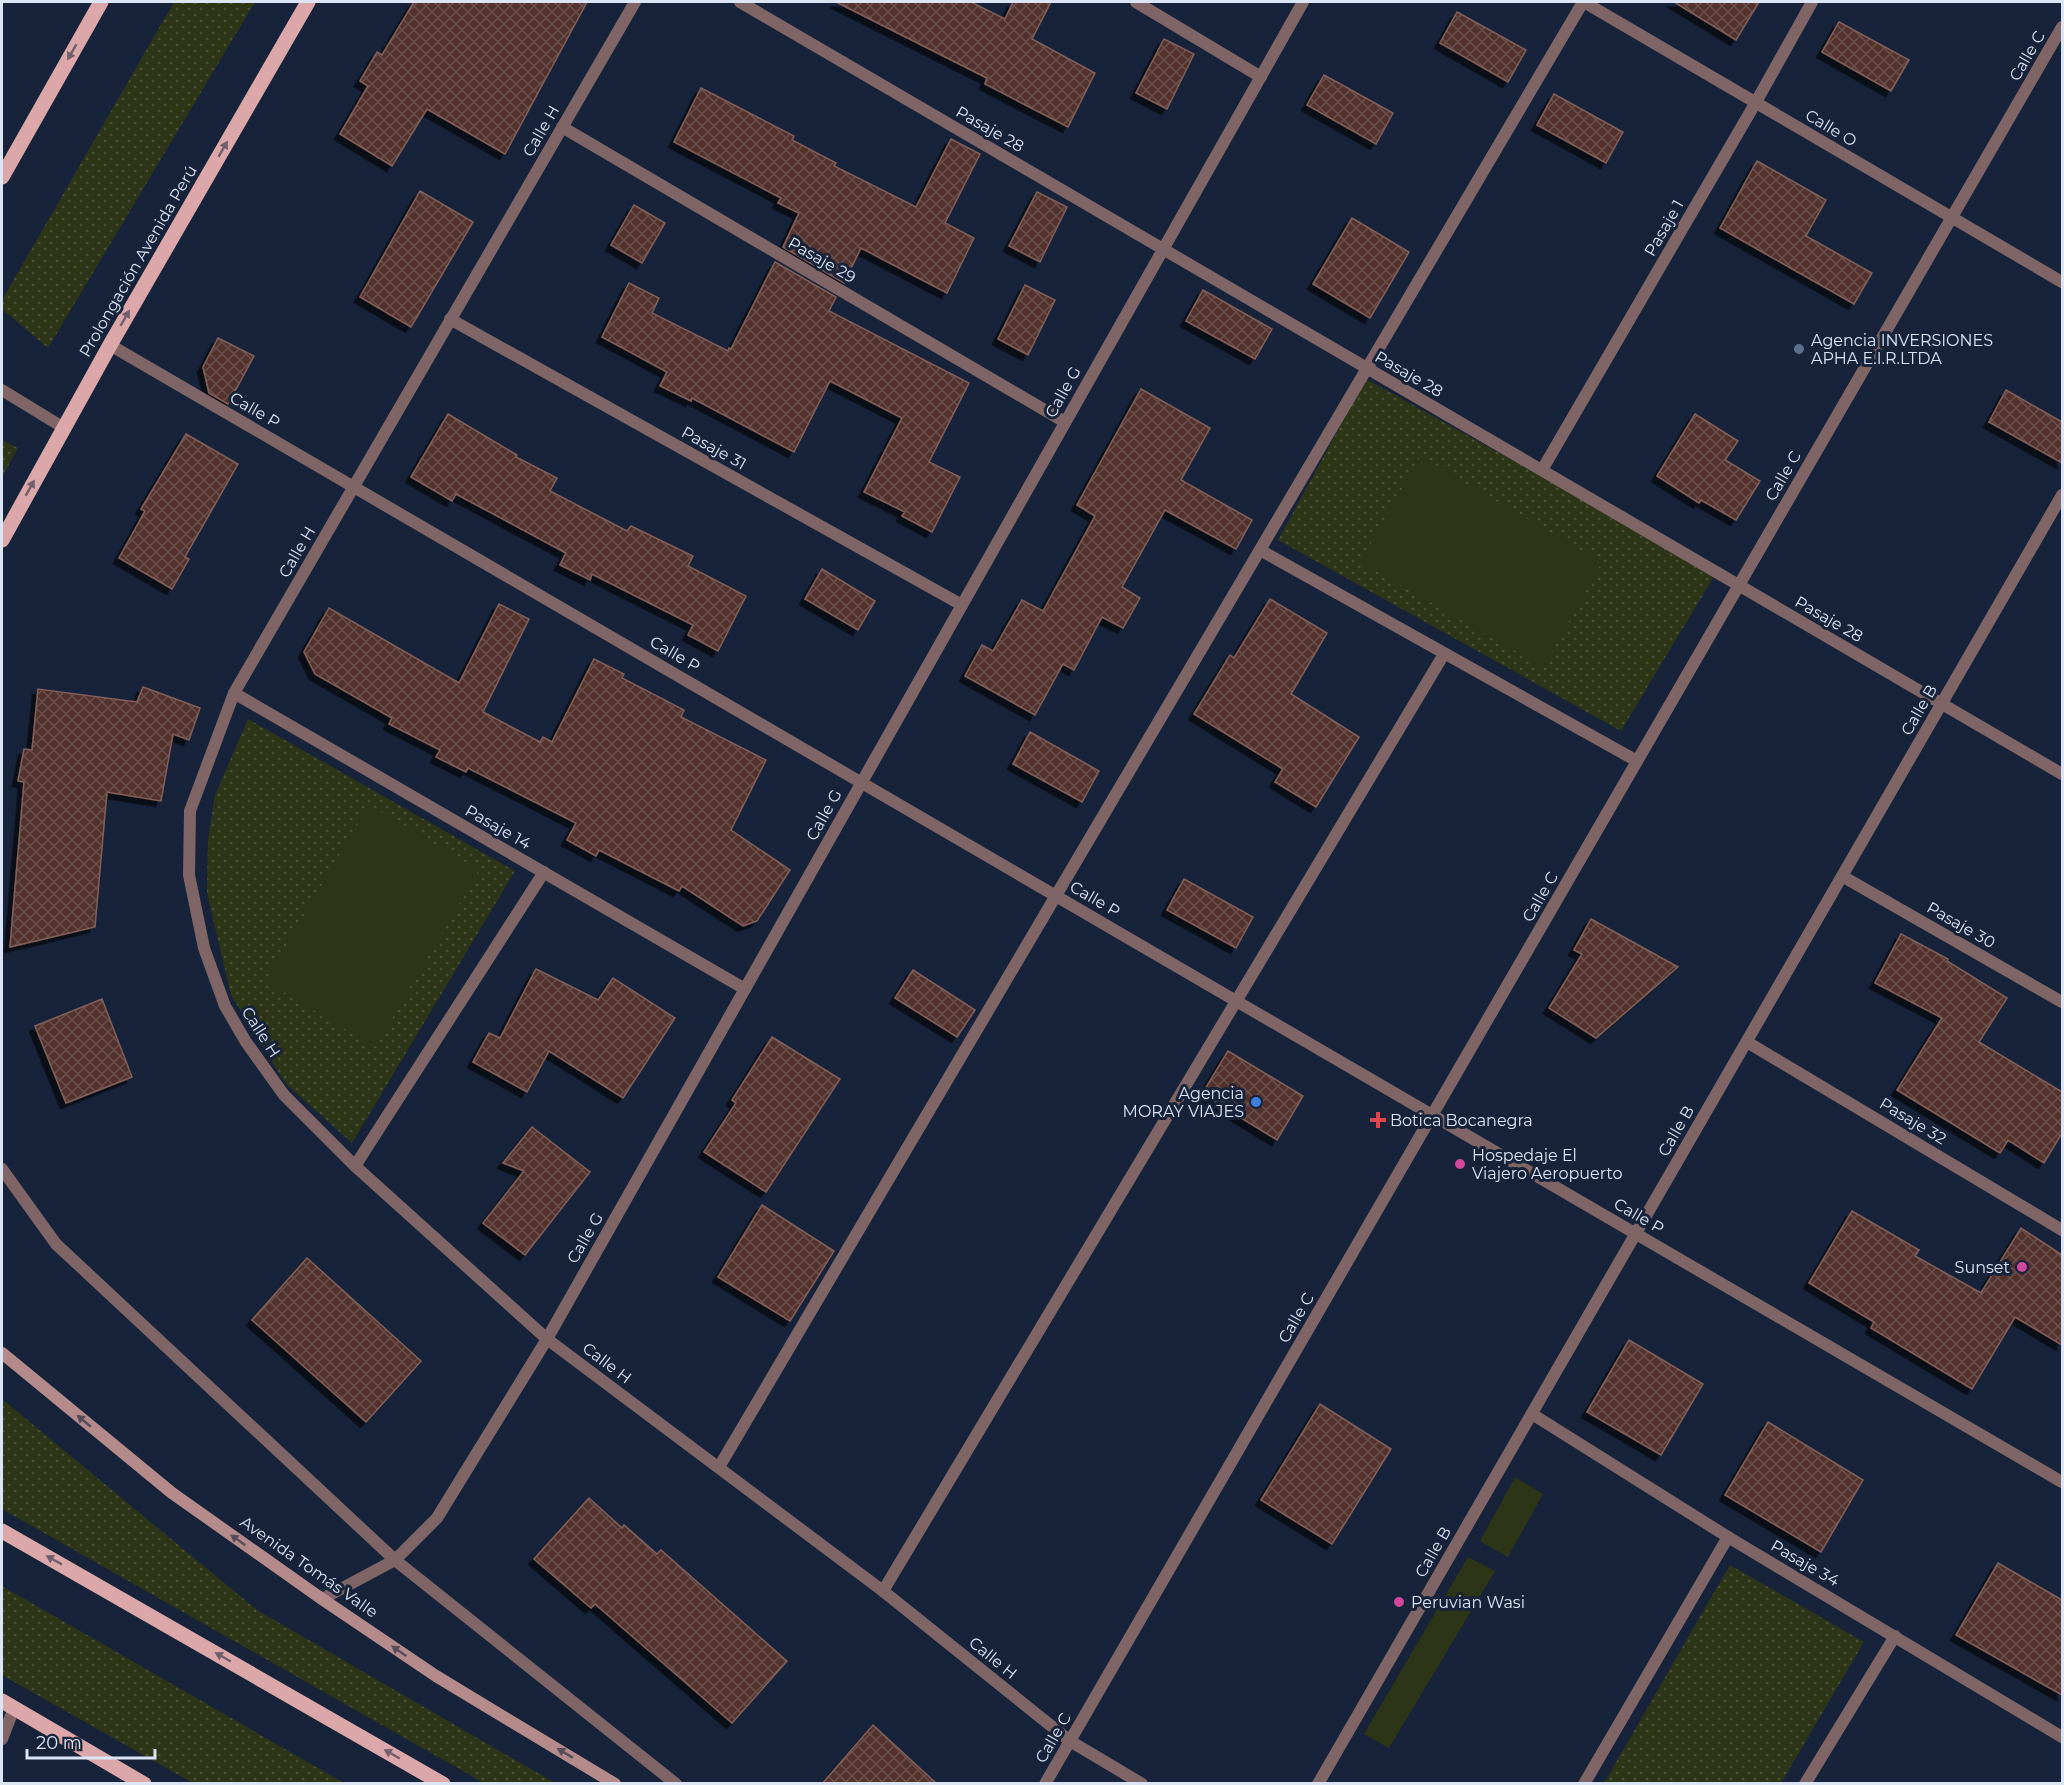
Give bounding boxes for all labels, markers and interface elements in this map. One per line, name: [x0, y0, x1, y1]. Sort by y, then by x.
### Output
street label: Calle C: [2005, 28, 2049, 84]
one-way arrow: [67, 44, 78, 60]
street label: Calle H: [519, 102, 563, 160]
street label: Pasaje 28: [953, 102, 1027, 156]
street label: Calle O: [1802, 105, 1860, 151]
one-way arrow: [217, 141, 228, 157]
street label: Prolongación Avenida Perú: [75, 162, 201, 360]
street label: Pasaje 1: [1640, 196, 1688, 260]
street label: Pasaje 29: [785, 233, 859, 287]
one-way arrow: [120, 310, 130, 327]
place label: Agencia INVERSIONES APHA E.I.R.LTDA: [1811, 331, 1993, 368]
marker: Agencia INVERSIONES APHA E.I.R.LTDA: [1792, 342, 1806, 356]
street label: Pasaje 28: [1372, 347, 1446, 401]
street label: Calle G: [1041, 363, 1085, 421]
street label: Calle P: [227, 388, 283, 432]
street label: Pasaje 31: [678, 422, 750, 474]
street label: Calle C: [1761, 448, 1805, 504]
one-way arrow: [25, 480, 35, 497]
street label: Calle H: [275, 523, 319, 581]
street label: Pasaje 28: [1792, 592, 1866, 646]
street label: Calle P: [647, 632, 703, 676]
street label: Calle B: [1897, 681, 1941, 739]
street label: Calle G: [802, 786, 846, 844]
street label: Pasaje 14: [462, 801, 535, 854]
street label: Calle C: [1518, 869, 1562, 925]
street label: Calle P: [1067, 877, 1123, 921]
street label: Pasaje 30: [1923, 898, 1999, 952]
street label: Calle H: [238, 1003, 284, 1061]
place label: Agencia MORAY VIAJES: [1123, 1084, 1244, 1121]
street label: Pasaje 32: [1876, 1094, 1950, 1148]
marker: Agencia MORAY VIAJES: [1249, 1095, 1263, 1109]
street label: Calle B: [1654, 1102, 1698, 1160]
place label: Botica Bocanegra: [1390, 1111, 1533, 1130]
marker: Botica Bocanegra: [1371, 1113, 1385, 1127]
place label: Hospedaje El Viajero Aeropuerto: [1472, 1146, 1623, 1183]
marker: Hospedaje El Viajero Aeropuerto: [1453, 1157, 1467, 1171]
street label: Calle P: [1611, 1194, 1667, 1238]
street label: Calle G: [563, 1209, 607, 1267]
place label: Sunset: [1955, 1258, 2010, 1277]
marker: Sunset: [2015, 1260, 2029, 1274]
street label: Calle C: [1274, 1290, 1318, 1346]
street label: Calle H: [579, 1339, 635, 1387]
one-way arrow: [77, 1415, 92, 1427]
street label: Avenida Tomás Valle: [237, 1512, 381, 1622]
street label: Calle B: [1411, 1523, 1455, 1581]
one-way arrow: [231, 1534, 247, 1546]
street label: Pasaje 34: [1767, 1536, 1843, 1590]
one-way arrow: [46, 1555, 62, 1566]
place label: Peruvian Wasi: [1411, 1593, 1525, 1612]
marker: Peruvian Wasi: [1392, 1595, 1406, 1609]
street label: Calle H: [965, 1633, 1021, 1683]
one-way arrow: [391, 1646, 407, 1657]
one-way arrow: [215, 1652, 232, 1662]
street label: Calle C: [1031, 1710, 1075, 1766]
scale bar: [27, 1722, 154, 1760]
text: 20 m: [36, 1732, 82, 1754]
one-way arrow: [557, 1748, 573, 1759]
one-way arrow: [384, 1749, 400, 1760]

